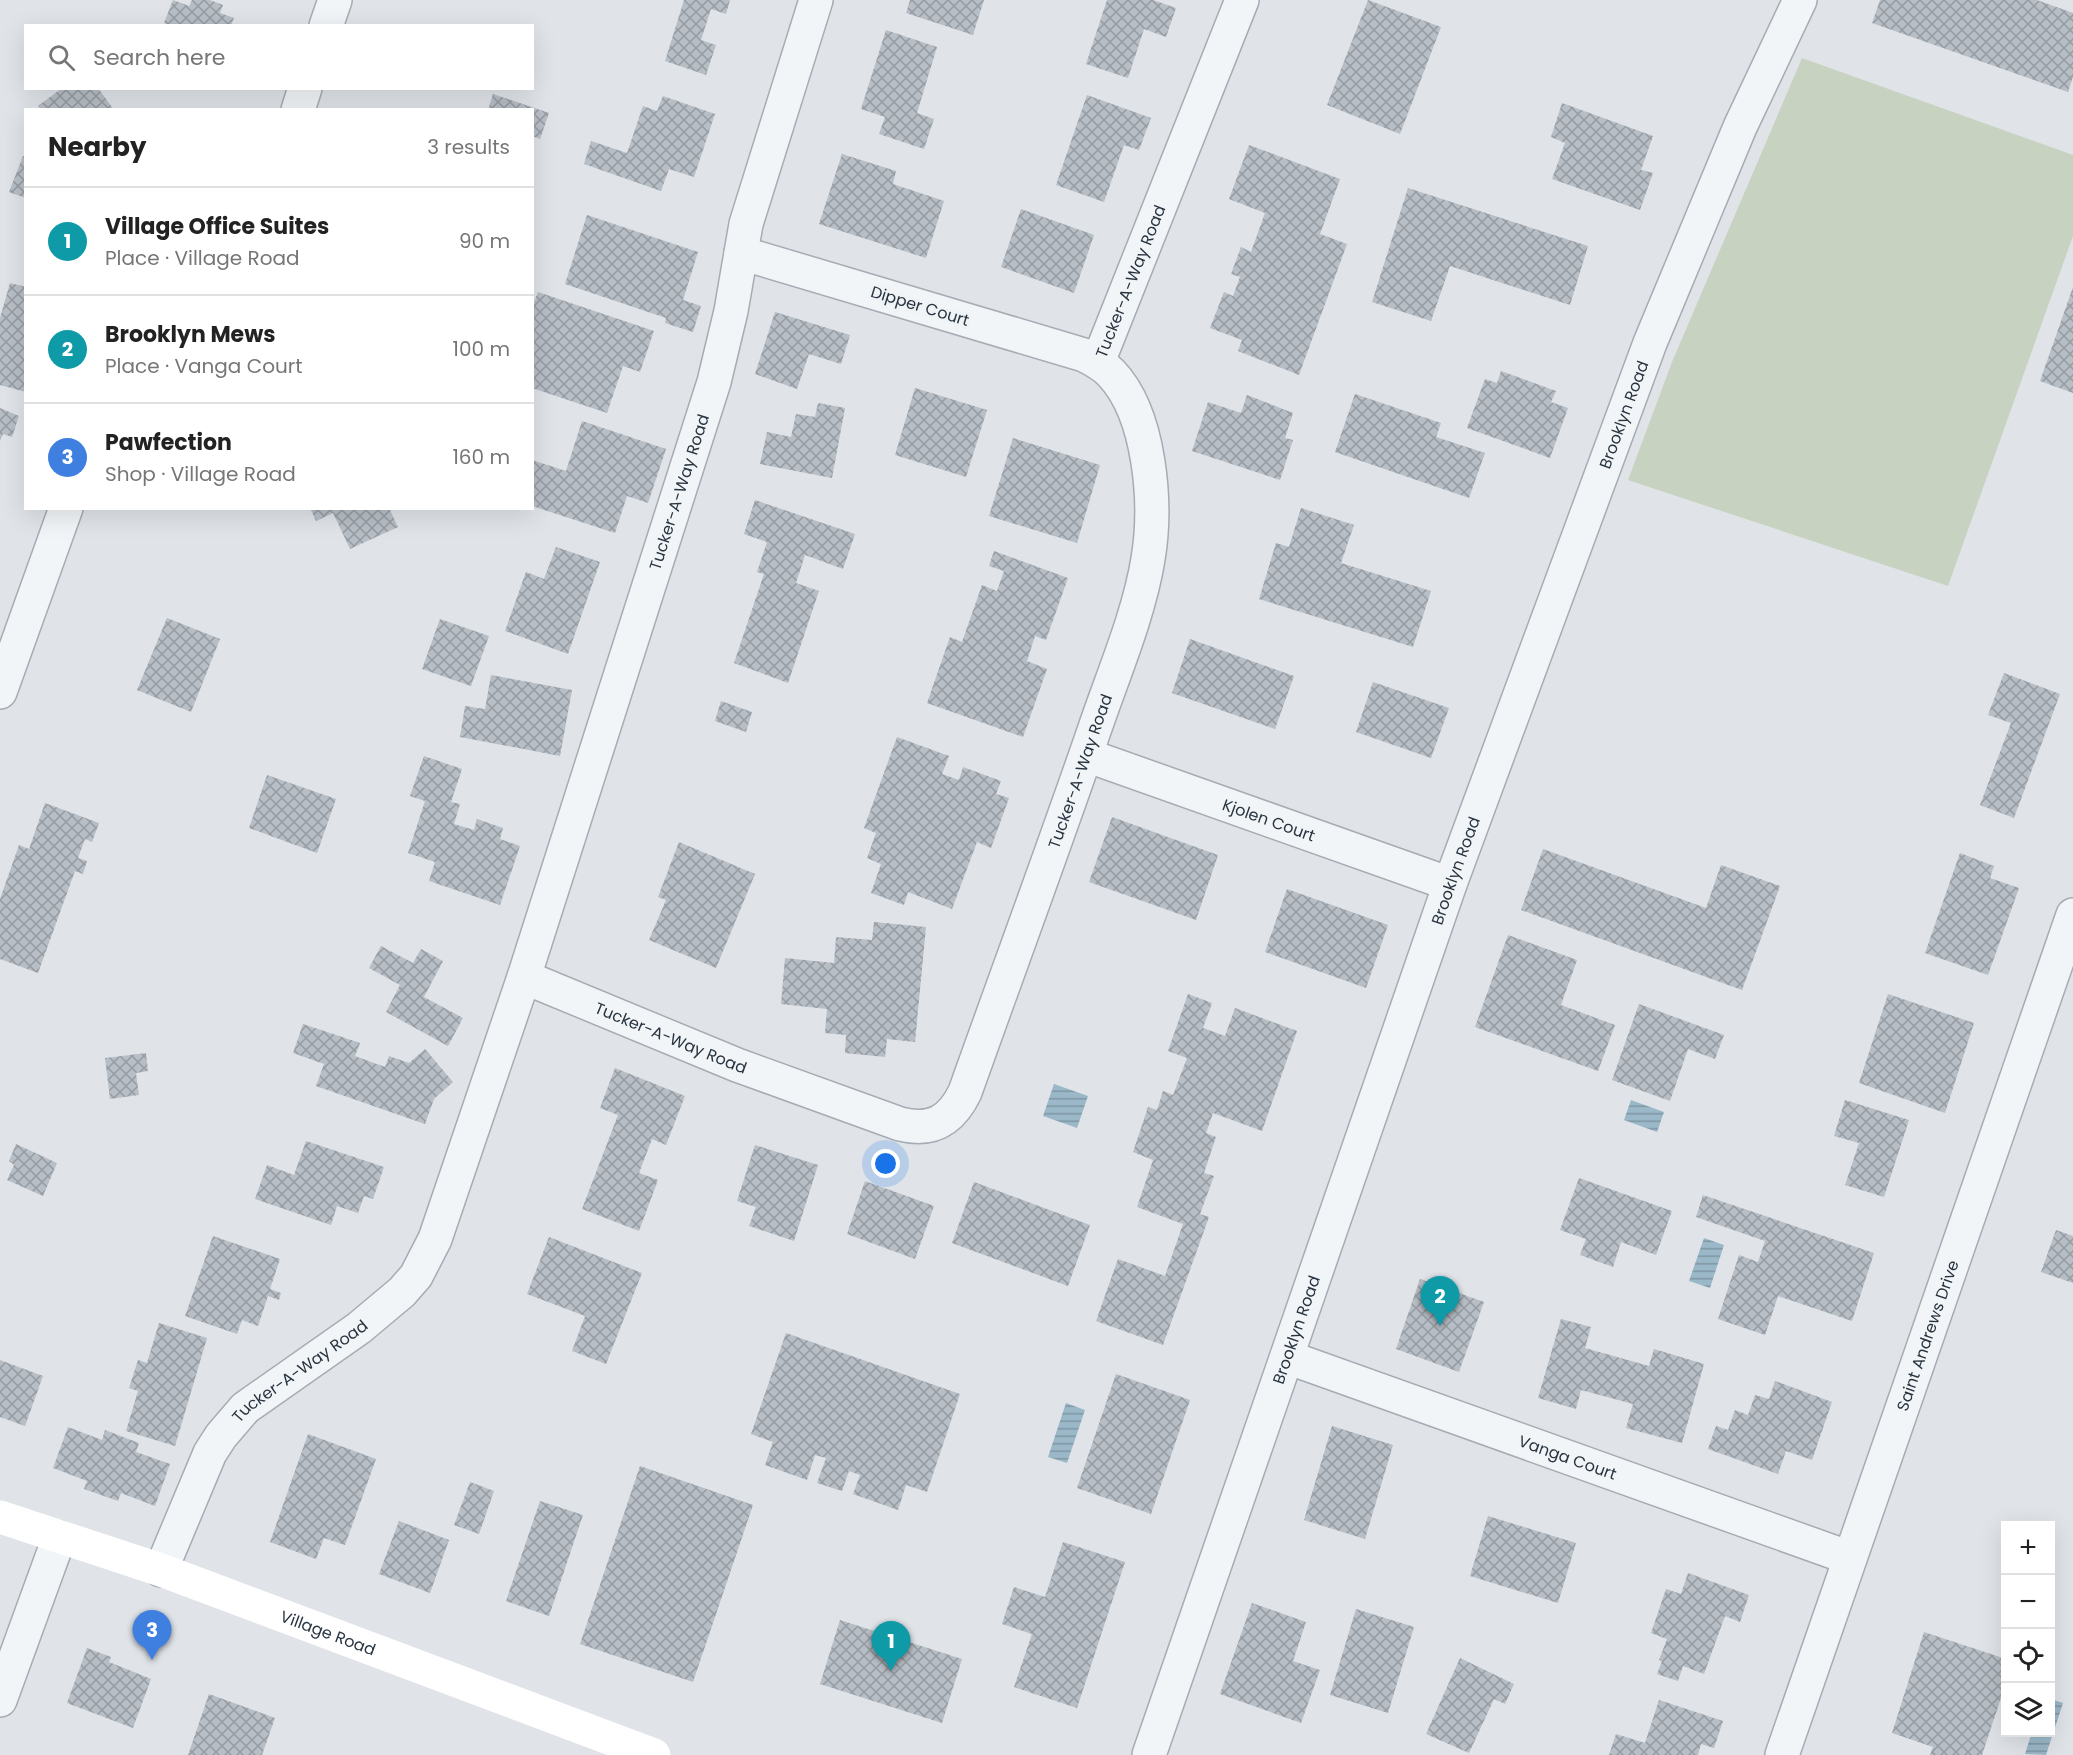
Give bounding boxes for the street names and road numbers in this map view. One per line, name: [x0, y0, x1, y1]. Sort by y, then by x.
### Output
street label: Tucker-A-Way Road: [1089, 201, 1171, 361]
street label: Dipper Court: [868, 280, 972, 332]
street label: Brooklyn Road: [1593, 357, 1654, 472]
street label: Tucker-A-Way Road: [643, 411, 715, 573]
street label: Tucker-A-Way Road: [1042, 691, 1118, 852]
street label: Kjolen Court: [1219, 793, 1319, 847]
street label: Brooklyn Road: [1425, 813, 1486, 928]
street label: Tucker-A-Way Road: [591, 996, 750, 1079]
street label: Saint Andrews Drive: [1891, 1257, 1964, 1414]
street label: Brooklyn Road: [1267, 1272, 1325, 1387]
street label: Tucker-A-Way Road: [226, 1314, 373, 1427]
street label: Vanga Court: [1516, 1429, 1620, 1485]
street label: Village Road: [277, 1604, 379, 1661]

